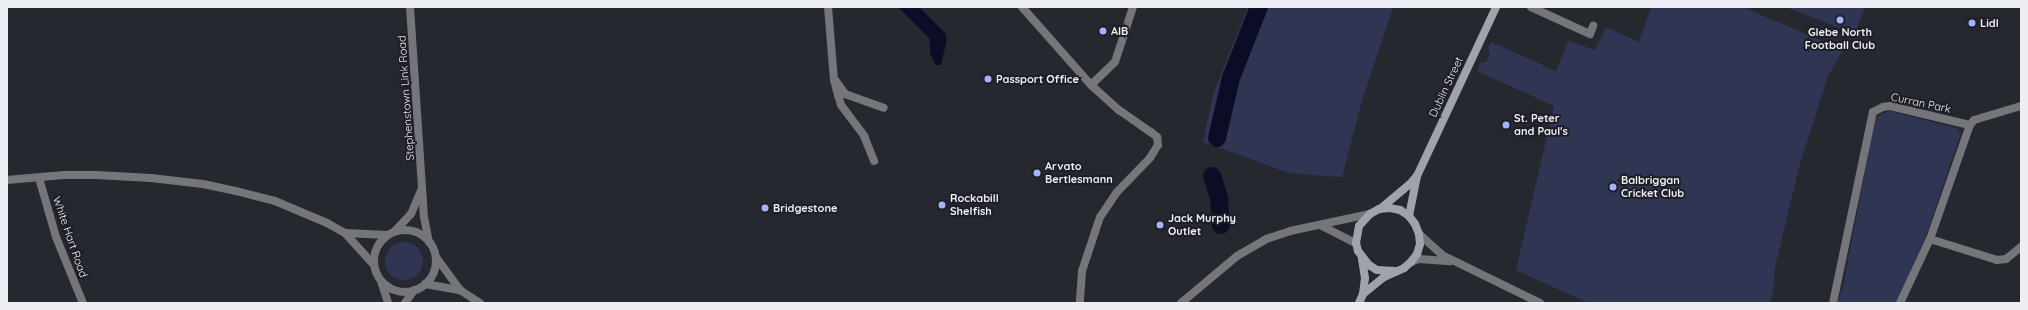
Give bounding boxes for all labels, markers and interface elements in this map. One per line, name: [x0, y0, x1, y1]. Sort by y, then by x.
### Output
marker: Glebe North Football Club: [1835, 15, 1845, 25]
place label: Lidl: [1980, 16, 1999, 30]
marker: Lidl: [1967, 18, 1977, 28]
place label: AIB: [1111, 24, 1128, 38]
marker: AIB: [1098, 26, 1108, 36]
place label: Glebe North Football Club: [1805, 26, 1875, 52]
street label: Stephenstown Link Road: [395, 35, 417, 161]
street label: Dublin Street: [1426, 55, 1466, 119]
place label: Passport Office: [996, 72, 1079, 86]
marker: Passport Office: [983, 74, 993, 84]
street label: Curran Park: [1890, 90, 1952, 116]
place label: St. Peter and Paul's: [1514, 112, 1568, 138]
marker: St. Peter and Paul's: [1501, 120, 1511, 130]
place label: Arvato Bertlesmann: [1045, 160, 1113, 186]
marker: Arvato Bertlesmann: [1032, 168, 1042, 178]
place label: Balbriggan Cricket Club: [1621, 174, 1684, 200]
marker: Balbriggan Cricket Club: [1608, 182, 1618, 192]
place label: Rockabill Shelfish: [950, 192, 999, 218]
street label: White Hart Road: [50, 195, 90, 279]
marker: Rockabill Shelfish: [937, 200, 947, 210]
place label: Bridgestone: [773, 201, 837, 215]
marker: Bridgestone: [760, 203, 770, 213]
place label: Jack Murphy Outlet: [1168, 212, 1236, 238]
marker: Jack Murphy Outlet: [1155, 220, 1165, 230]

